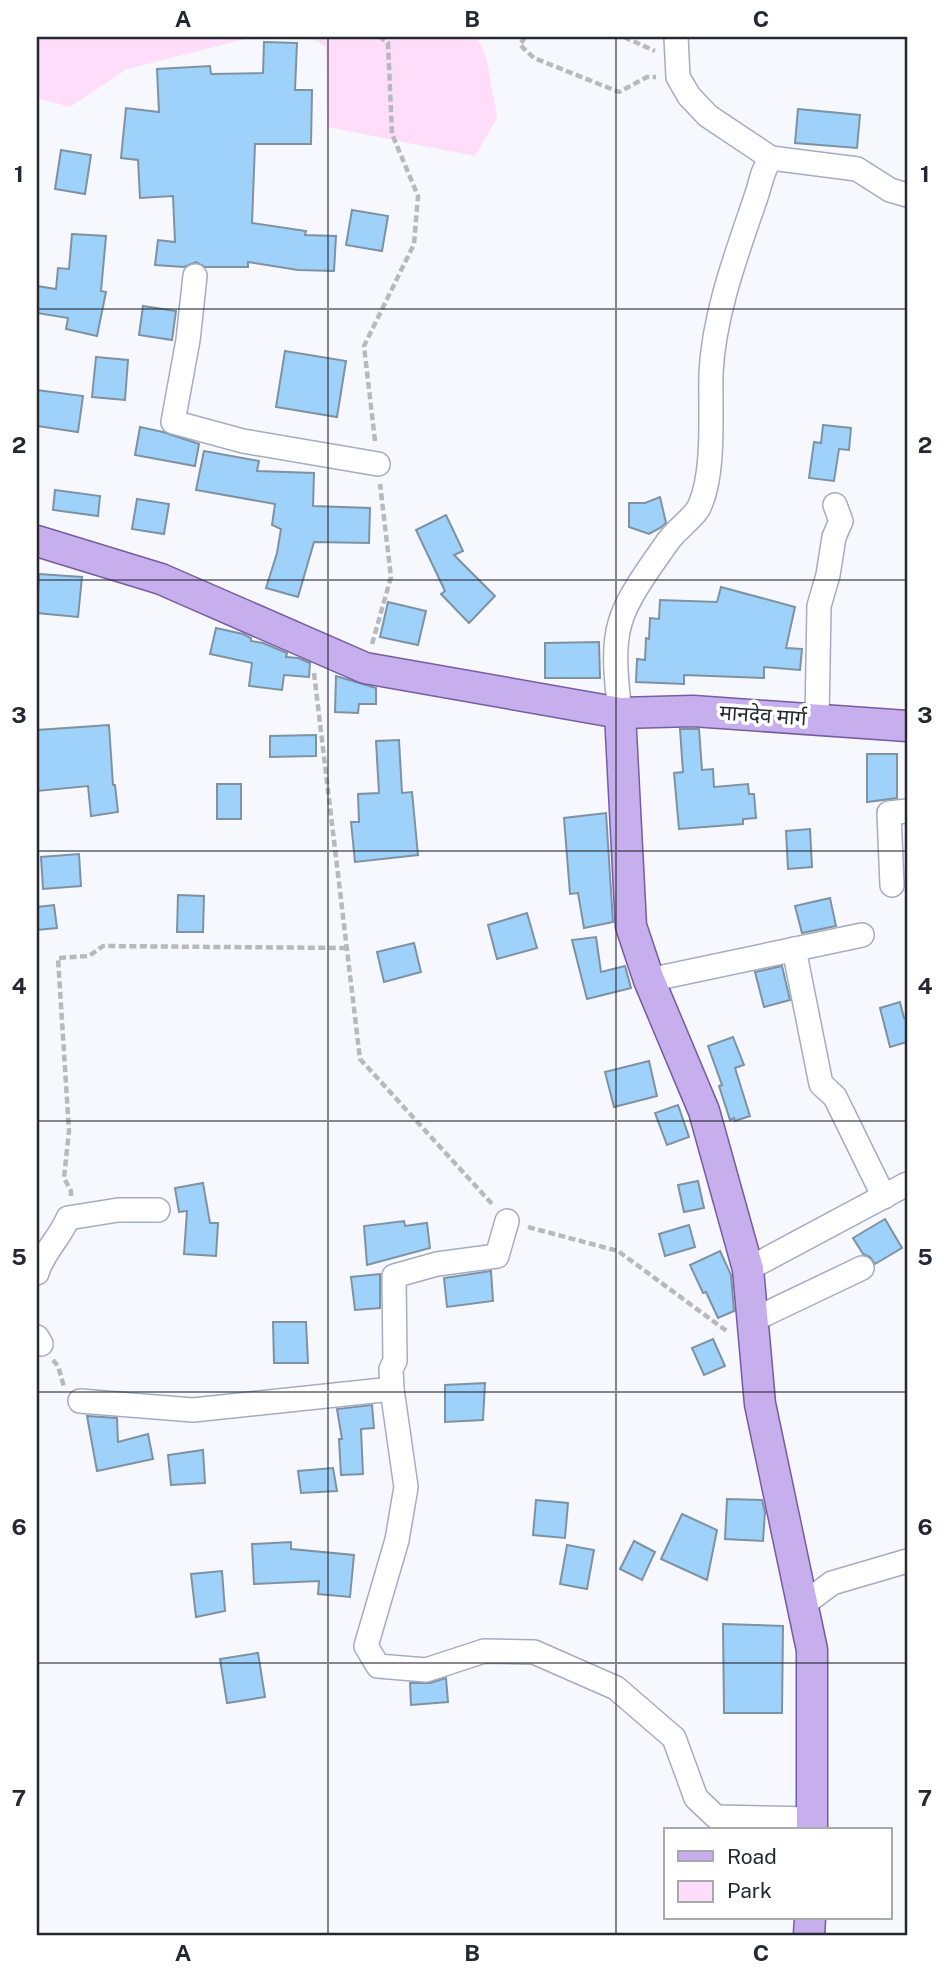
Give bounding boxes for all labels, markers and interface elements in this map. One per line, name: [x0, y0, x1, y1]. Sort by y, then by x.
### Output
text: A: [175, 5, 192, 32]
text: B: [464, 5, 480, 32]
text: C: [753, 5, 769, 32]
text: 1: [14, 160, 24, 187]
text: 1: [920, 160, 930, 187]
text: 2: [12, 431, 26, 458]
text: 2: [918, 431, 932, 458]
street label: मानदेव मार्ग: [719, 699, 809, 731]
text: 3: [11, 701, 27, 728]
text: 3: [917, 701, 933, 728]
text: 4: [11, 972, 27, 999]
text: 4: [917, 972, 933, 999]
text: 5: [11, 1243, 27, 1270]
text: 5: [917, 1243, 933, 1270]
text: 6: [11, 1513, 27, 1540]
text: 6: [917, 1513, 933, 1540]
text: 7: [12, 1784, 26, 1811]
text: 7: [918, 1784, 932, 1811]
legend: [664, 1828, 892, 1920]
text: Road: [727, 1844, 777, 1869]
text: Park: [727, 1878, 772, 1903]
text: A: [175, 1939, 192, 1966]
text: B: [464, 1939, 480, 1966]
text: C: [753, 1939, 769, 1966]

